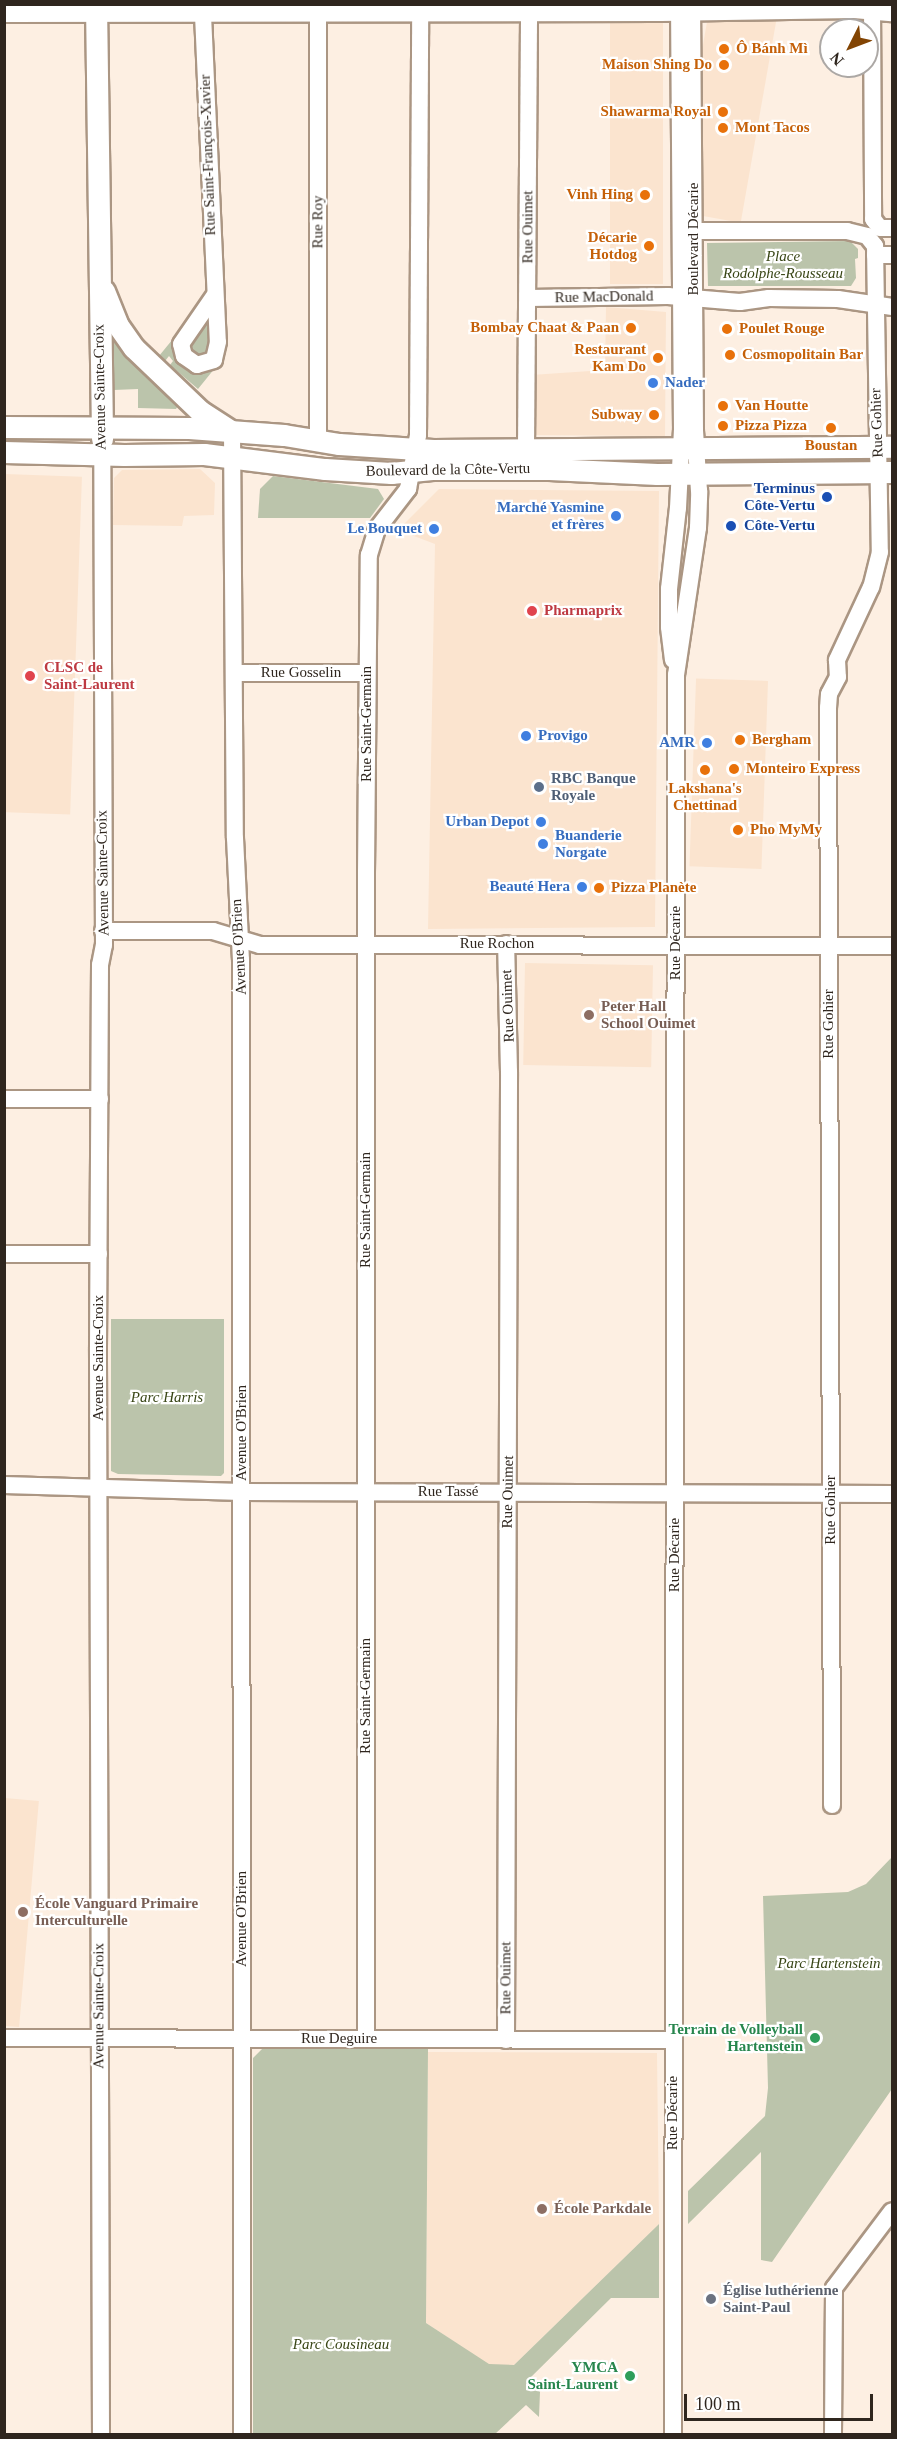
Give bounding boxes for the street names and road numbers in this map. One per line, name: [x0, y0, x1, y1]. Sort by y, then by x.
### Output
street label: Rue Saint-François-Xavier: [196, 74, 220, 236]
street label: Boulevard Décarie: [685, 183, 703, 295]
street label: Rue Ouimet: [519, 191, 537, 263]
street label: Rue Roy: [309, 196, 327, 248]
street label: Rue MacDonald: [554, 287, 654, 307]
street label: Avenue Sainte-Croix: [90, 324, 110, 450]
street label: Rue Gohier: [867, 388, 887, 458]
street label: Boulevard de la Côte-Vertu: [366, 460, 530, 480]
street label: Rue Gosselin: [261, 664, 341, 682]
street label: Rue Saint-Germain: [358, 666, 376, 782]
street label: Avenue Sainte-Croix: [93, 810, 113, 936]
street label: Avenue O'Brien: [227, 899, 251, 995]
street label: Rue Décarie: [667, 906, 685, 980]
street label: Rue Rochon: [460, 935, 534, 953]
street label: Rue Ouimet: [498, 969, 518, 1043]
street label: Rue Gohier: [820, 989, 838, 1059]
street label: Rue Saint-Germain: [357, 1152, 375, 1268]
street label: Avenue Sainte-Croix: [90, 1295, 108, 1421]
street label: Avenue O'Brien: [233, 1385, 251, 1481]
street label: Rue Ouimet: [498, 1455, 518, 1529]
street label: Rue Gohier: [822, 1475, 840, 1545]
street label: Rue Tassé: [417, 1483, 479, 1501]
street label: Rue Décarie: [666, 1518, 684, 1592]
street label: Rue Saint-Germain: [357, 1638, 375, 1754]
street label: Avenue O'Brien: [233, 1871, 251, 1967]
street label: Rue Ouimet: [497, 1942, 515, 2014]
street label: Avenue Sainte-Croix: [90, 1943, 108, 2069]
street label: Rue Deguire: [301, 2030, 377, 2048]
street label: Rue Décarie: [664, 2076, 682, 2150]

